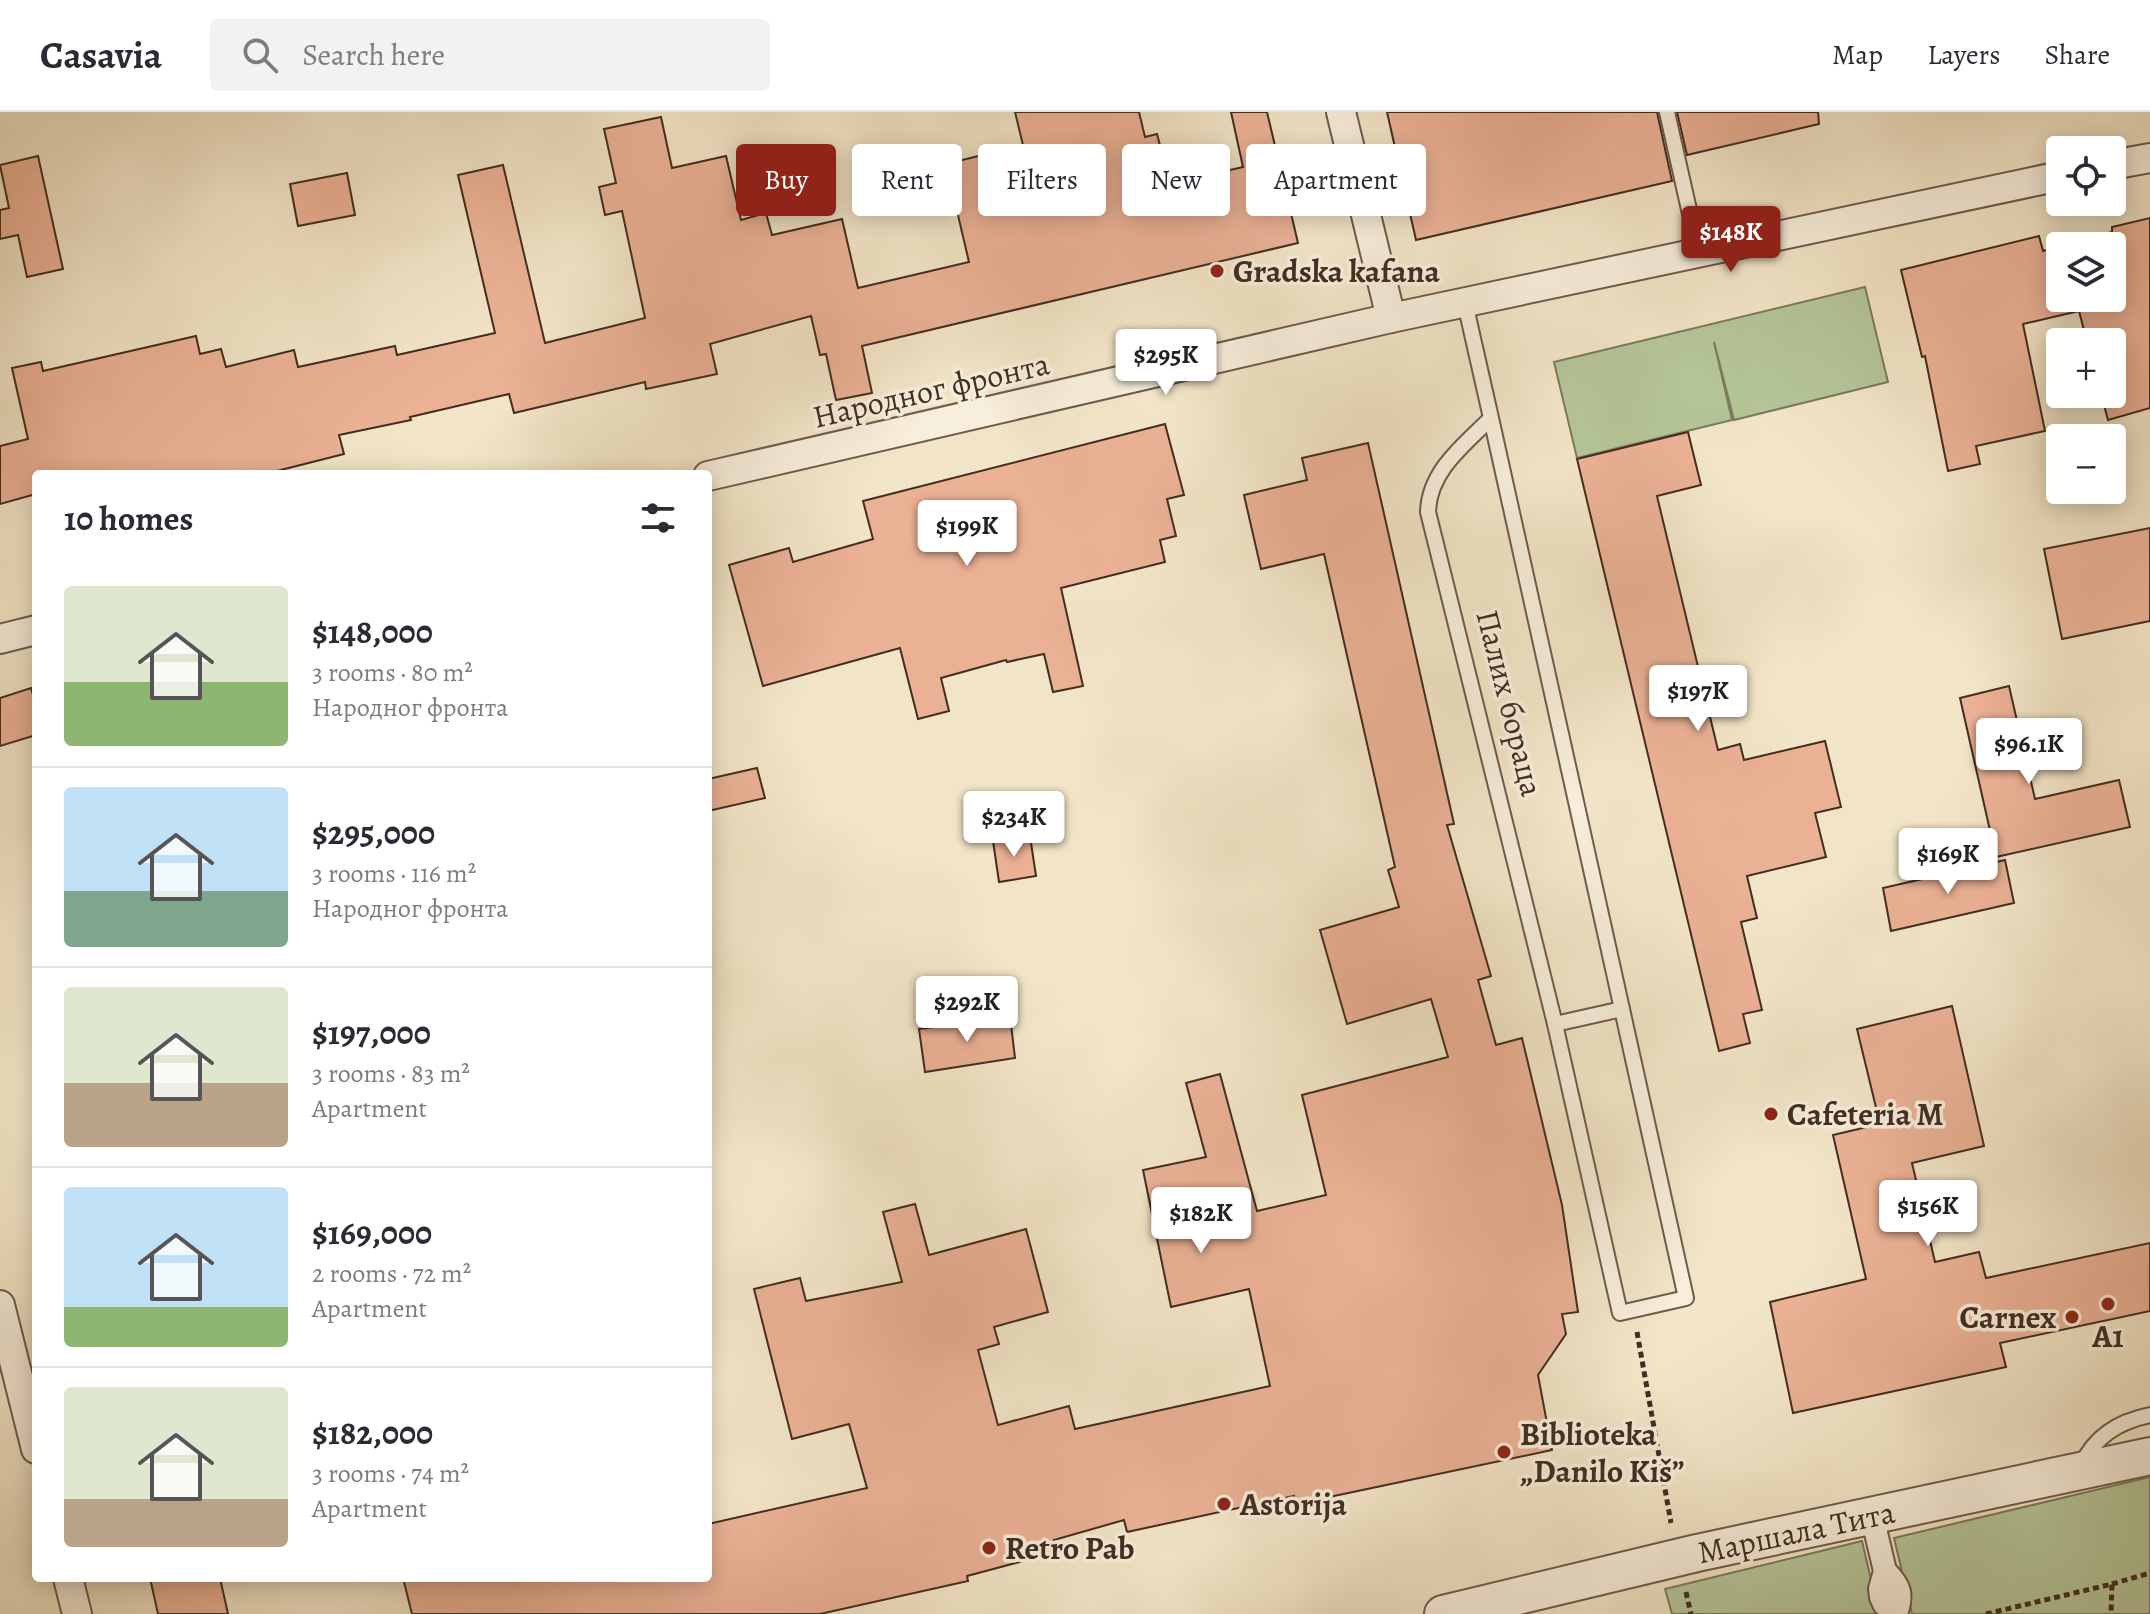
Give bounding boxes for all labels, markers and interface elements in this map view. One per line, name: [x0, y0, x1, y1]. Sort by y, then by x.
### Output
search box: [210, 19, 770, 91]
text: Casavia: [40, 29, 162, 81]
icon: search: [238, 33, 282, 77]
text: Search here: [302, 35, 445, 75]
text: Map: [1832, 36, 1883, 74]
text: Layers: [1927, 36, 2000, 74]
text: Share: [2044, 36, 2110, 74]
map controls: [2046, 136, 2126, 504]
button: locate: [2046, 136, 2126, 216]
chip: Buy: [736, 144, 836, 216]
chip: Rent: [852, 144, 962, 216]
chip: Filters: [978, 144, 1106, 216]
chip: New: [1122, 144, 1230, 216]
chip: Apartment: [1246, 144, 1426, 216]
pin: $148K: [1675, 206, 1787, 274]
text: $148K: [1699, 214, 1763, 249]
button: layers: [2046, 232, 2126, 312]
place label: Gradska kafana: [1233, 249, 1441, 293]
marker: Gradska kafana: [1208, 262, 1226, 280]
button: +: [2046, 328, 2126, 408]
pin: $295K: [1110, 329, 1222, 397]
text: $295K: [1134, 337, 1198, 372]
street label: Народног фронта: [808, 341, 1054, 439]
button: −: [2046, 424, 2126, 504]
text: 10 homes: [64, 495, 193, 542]
icon: filters: [636, 496, 680, 540]
pin: $199K: [911, 500, 1023, 568]
text: $199K: [936, 508, 998, 543]
street label: Палих бораца: [1466, 605, 1554, 801]
text: $148,000: [312, 608, 433, 655]
icon: home: [128, 618, 224, 714]
text: 3 rooms · 80 m²: [312, 655, 473, 690]
pin: $197K: [1642, 665, 1754, 733]
text: $197K: [1667, 673, 1729, 708]
text: Народног фронта: [312, 690, 508, 725]
pin: $96.1K: [1964, 718, 2094, 786]
text: $96.1K: [1994, 726, 2064, 761]
pin: $234K: [958, 791, 1070, 859]
text: $234K: [981, 799, 1047, 834]
text: $295,000: [312, 809, 435, 856]
icon: home: [128, 819, 224, 915]
pin: $169K: [1892, 828, 2004, 896]
text: $169K: [1917, 836, 1979, 871]
text: 3 rooms · 116 m²: [312, 856, 476, 891]
text: Народног фронта: [312, 891, 508, 926]
pin: $292K: [911, 976, 1023, 1044]
text: $292K: [934, 984, 1000, 1019]
text: $197,000: [312, 1009, 431, 1056]
icon: home: [128, 1019, 224, 1115]
text: 3 rooms · 83 m²: [312, 1056, 470, 1091]
text: Apartment: [312, 1091, 427, 1126]
place label: Cafeteria M: [1787, 1092, 1943, 1136]
marker: Cafeteria M: [1762, 1105, 1780, 1123]
pin: $156K: [1872, 1180, 1984, 1248]
pin: $182K: [1145, 1187, 1257, 1255]
text: $156K: [1897, 1188, 1959, 1223]
text: $182K: [1169, 1195, 1233, 1230]
text: $169,000: [312, 1209, 432, 1256]
icon: home: [128, 1219, 224, 1315]
text: 2 rooms · 72 m²: [312, 1256, 471, 1291]
text: Apartment: [312, 1291, 427, 1326]
place label: Carnex: [1959, 1295, 2056, 1339]
marker: A1: [2099, 1295, 2117, 1313]
marker: Carnex: [2063, 1308, 2081, 1326]
place label: A1: [2091, 1314, 2124, 1358]
text: $182,000: [312, 1409, 433, 1456]
place label: Biblioteka „Danilo Kiš”: [1520, 1412, 1685, 1493]
icon: home: [128, 1419, 224, 1515]
marker: Biblioteka „Danilo Kiš”: [1495, 1443, 1513, 1461]
text: 3 rooms · 74 m²: [312, 1456, 469, 1491]
place label: Astorija: [1239, 1482, 1347, 1526]
street label: Маршала Тита: [1693, 1490, 1899, 1574]
text: Apartment: [312, 1491, 427, 1526]
marker: Astorija: [1215, 1495, 1233, 1513]
place label: Retro Pab: [1005, 1526, 1135, 1570]
marker: Retro Pab: [980, 1539, 998, 1557]

